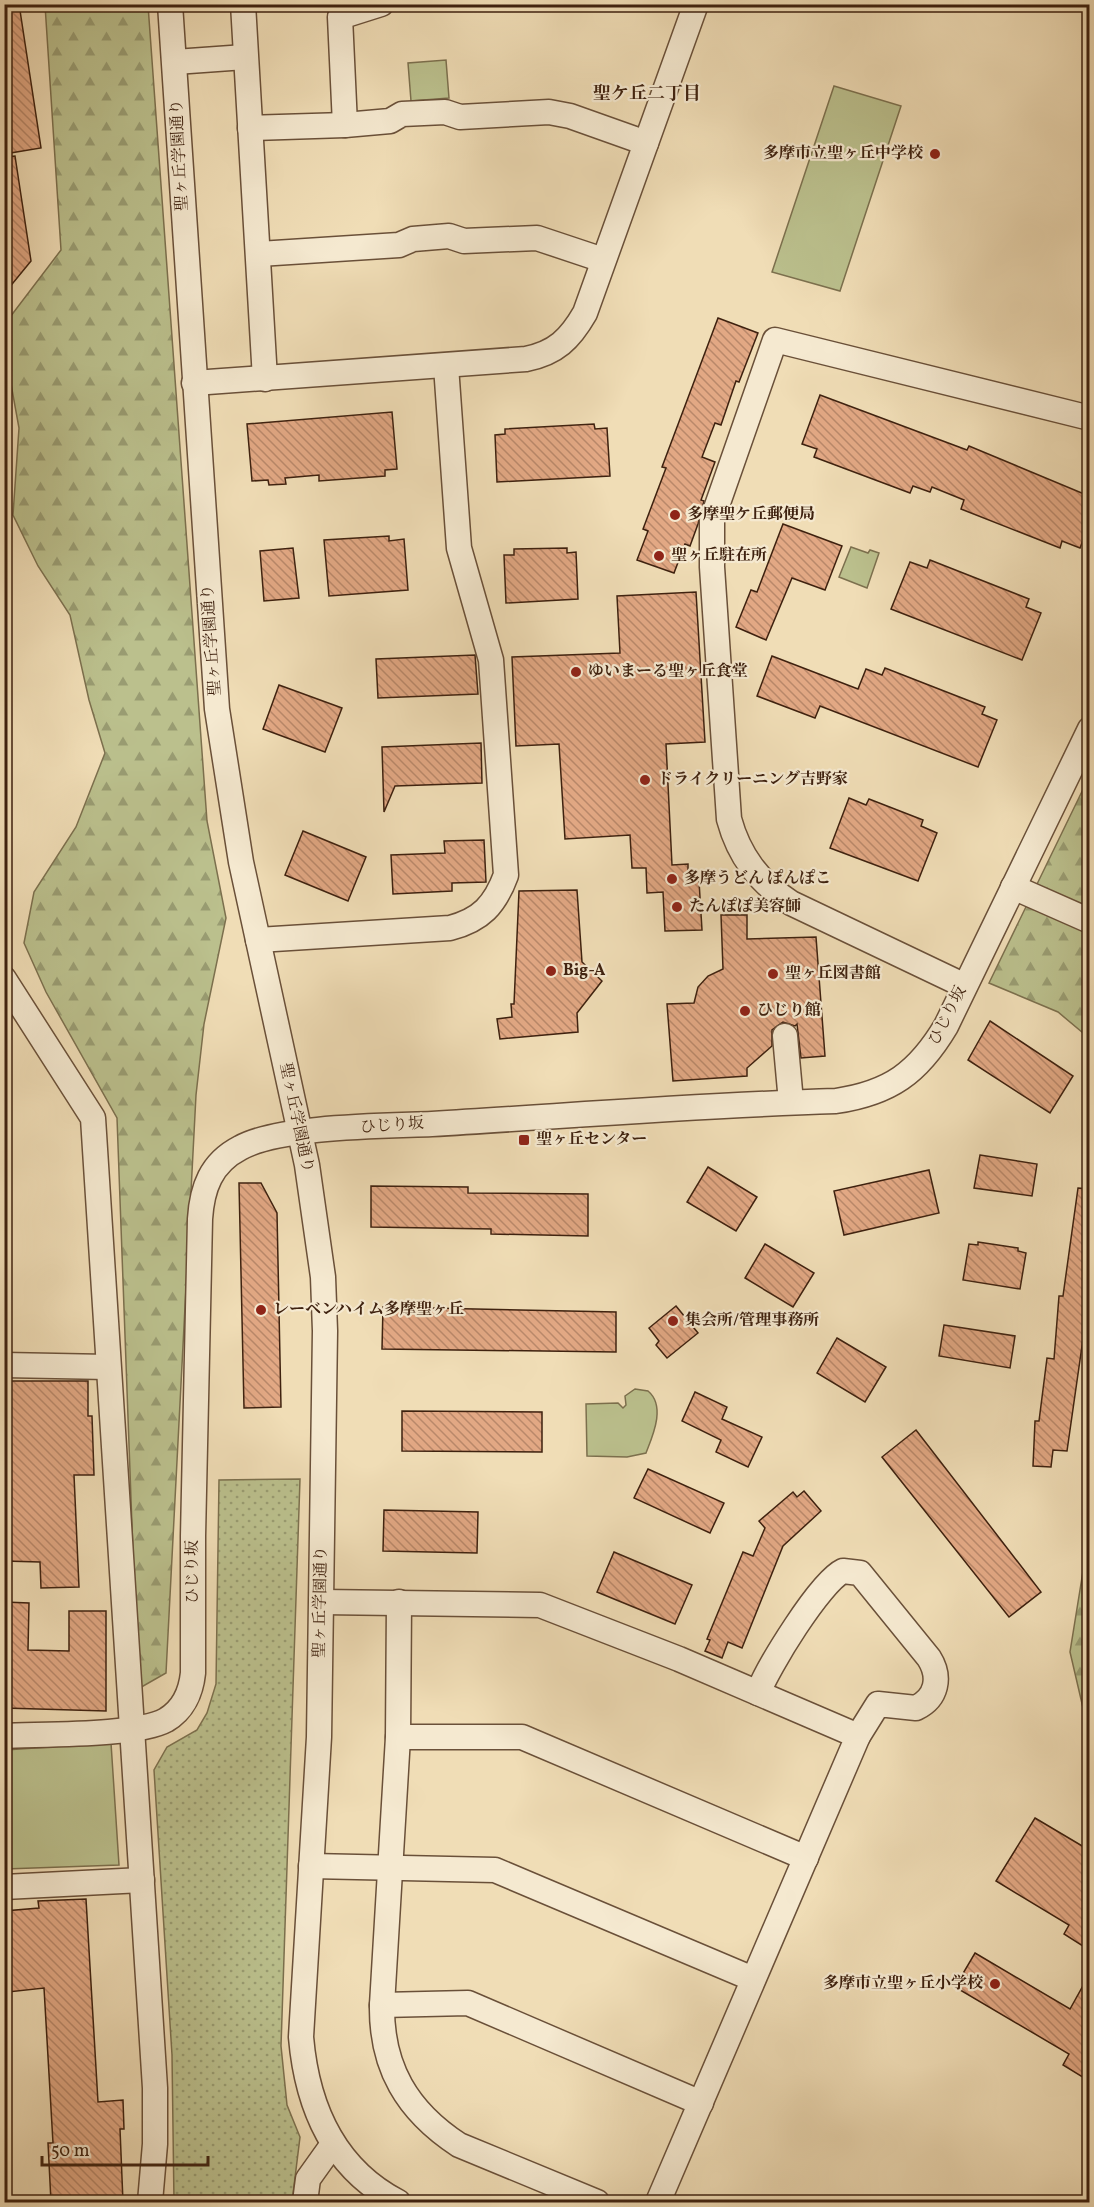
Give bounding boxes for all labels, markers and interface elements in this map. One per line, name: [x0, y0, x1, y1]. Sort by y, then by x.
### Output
district label: 聖ケ丘二丁目: [593, 82, 701, 107]
street label: 聖ヶ丘学園通り: [166, 98, 194, 212]
place label: 多摩市立聖ヶ丘中学校: [763, 143, 924, 165]
marker: 多摩市立聖ヶ丘中学校: [928, 147, 942, 161]
place label: 多摩聖ケ丘郵便局: [687, 504, 815, 526]
marker: 多摩聖ケ丘郵便局: [668, 508, 682, 522]
place label: 聖ヶ丘駐在所: [671, 545, 767, 567]
marker: 聖ヶ丘駐在所: [652, 549, 666, 563]
street label: 聖ヶ丘学園通り: [197, 583, 227, 697]
place label: ゆいまーる聖ヶ丘食堂: [588, 661, 748, 683]
marker: ゆいまーる聖ヶ丘食堂: [569, 665, 583, 679]
place label: ドライクリーニング吉野家: [657, 769, 848, 791]
marker: ドライクリーニング吉野家: [638, 773, 652, 787]
place label: 多摩うどん ぽんぽこ: [684, 868, 831, 890]
marker: 多摩うどん ぽんぽこ: [665, 872, 679, 886]
place label: たんぽぽ美容師: [689, 896, 801, 918]
marker: たんぽぽ美容師: [670, 900, 684, 914]
place label: Big-A: [563, 960, 606, 982]
place label: 聖ヶ丘図書館: [785, 963, 881, 985]
marker: Big-A: [544, 964, 558, 978]
marker: 聖ヶ丘図書館: [766, 967, 780, 981]
street label: ひじり坂: [924, 982, 972, 1050]
place label: ひじり館: [757, 1000, 821, 1022]
marker: ひじり館: [738, 1004, 752, 1018]
street label: 聖ヶ丘学園通り: [274, 1061, 318, 1175]
street label: ひじり坂: [359, 1113, 425, 1139]
place label: 聖ヶ丘センター: [536, 1129, 647, 1151]
marker: 聖ヶ丘センター: [517, 1133, 531, 1147]
place label: レーベンハイム多摩聖ヶ丘: [273, 1299, 464, 1321]
marker: レーベンハイム多摩聖ヶ丘: [254, 1303, 268, 1317]
place label: 集会所/管理事務所: [685, 1310, 819, 1332]
marker: 集会所/管理事務所: [666, 1314, 680, 1328]
street label: ひじり坂: [182, 1540, 204, 1604]
street label: 聖ヶ丘学園通り: [309, 1546, 333, 1658]
place label: 多摩市立聖ヶ丘小学校: [823, 1973, 984, 1995]
marker: 多摩市立聖ヶ丘小学校: [988, 1977, 1002, 1991]
scale bar: [42, 2129, 208, 2167]
text: 50 m: [51, 2139, 90, 2164]

